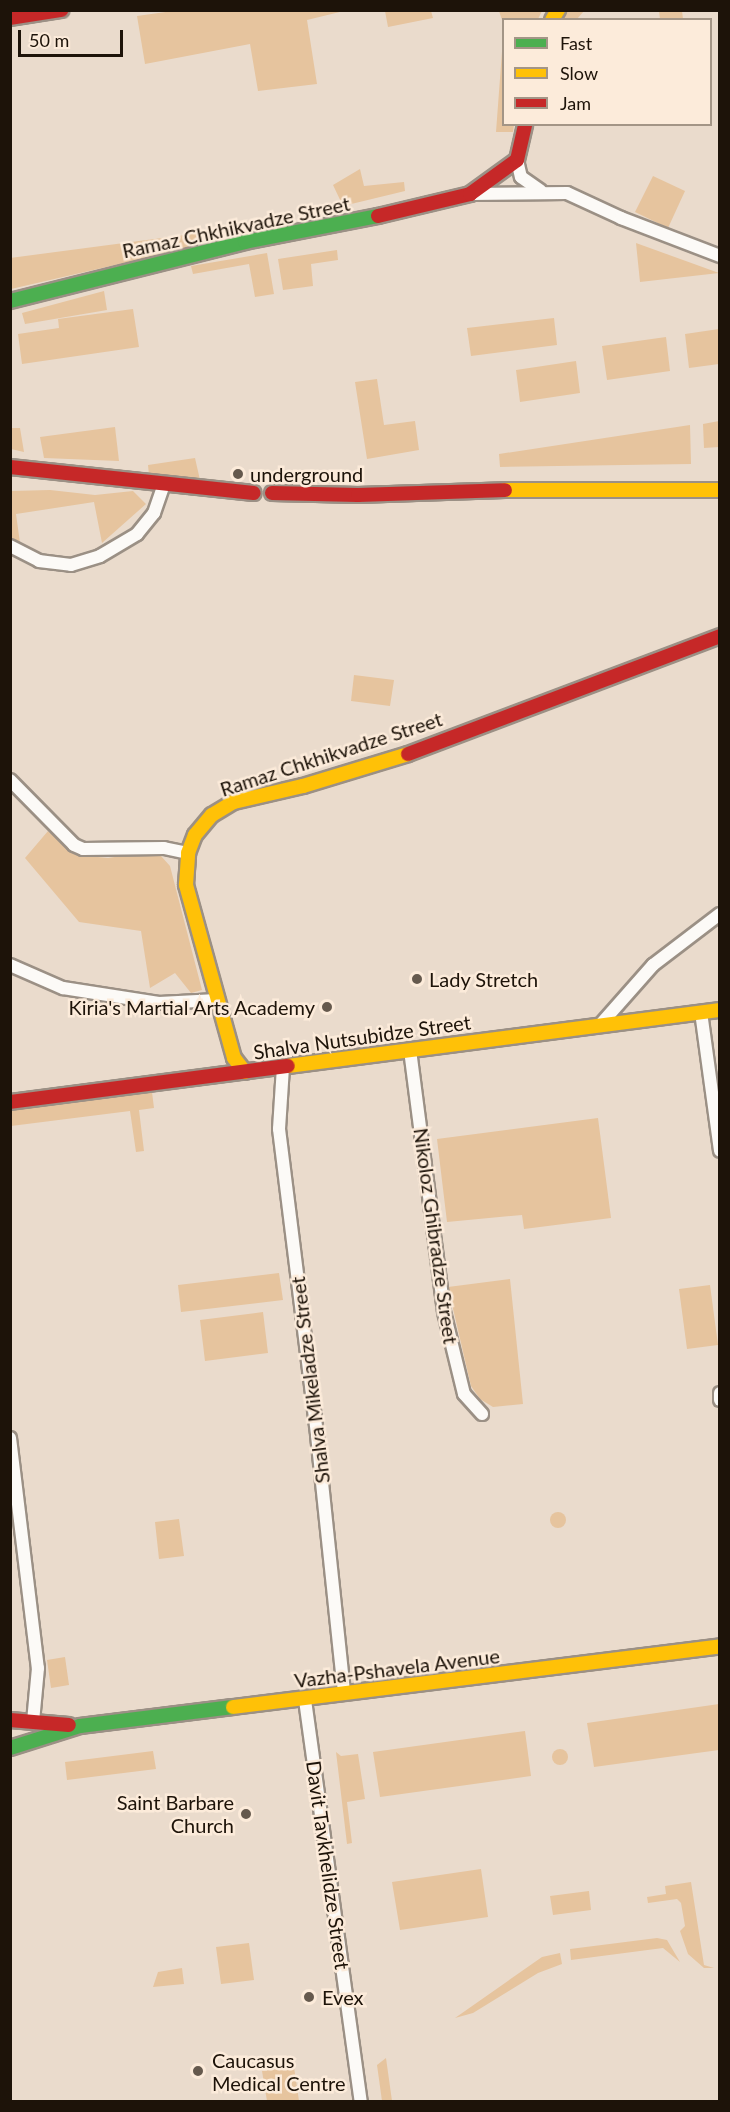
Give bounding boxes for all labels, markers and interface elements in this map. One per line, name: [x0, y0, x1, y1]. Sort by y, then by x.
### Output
scale bar: [21, 18, 126, 56]
legend: [502, 18, 712, 126]
text: 50 m: [29, 29, 69, 51]
text: Fast: [560, 32, 592, 54]
text: Slow: [560, 62, 598, 84]
text: Jam: [560, 92, 591, 114]
street label: Ramaz Chkhikvadze Street: [120, 191, 352, 263]
place label: underground: [250, 462, 363, 486]
marker: underground: [231, 467, 245, 481]
street label: Ramaz Chkhikvadze Street: [217, 707, 445, 801]
place label: Lady Stretch: [429, 967, 539, 991]
marker: Lady Stretch: [410, 972, 424, 986]
place label: Kiria's Martial Arts Academy: [67, 995, 315, 1019]
marker: Kiria's Martial Arts Academy: [320, 1000, 334, 1014]
street label: Shalva Nutsubidze Street: [252, 1010, 472, 1064]
street label: Nikoloz Ghibradze Street: [409, 1126, 463, 1346]
street label: Shalva Mikeladze Street: [285, 1275, 335, 1485]
street label: Vazha-Pshavela Avenue: [293, 1643, 501, 1693]
street label: Davit Tavkhelidze Street: [301, 1759, 355, 1971]
place label: Saint Barbare Church: [117, 1790, 234, 1837]
marker: Saint Barbare Church: [239, 1807, 253, 1821]
place label: Evex: [322, 1985, 364, 2009]
marker: Evex: [300, 1988, 318, 2006]
place label: Caucasus Medical Centre: [212, 2048, 345, 2095]
marker: Caucasus Medical Centre: [189, 2062, 207, 2080]

